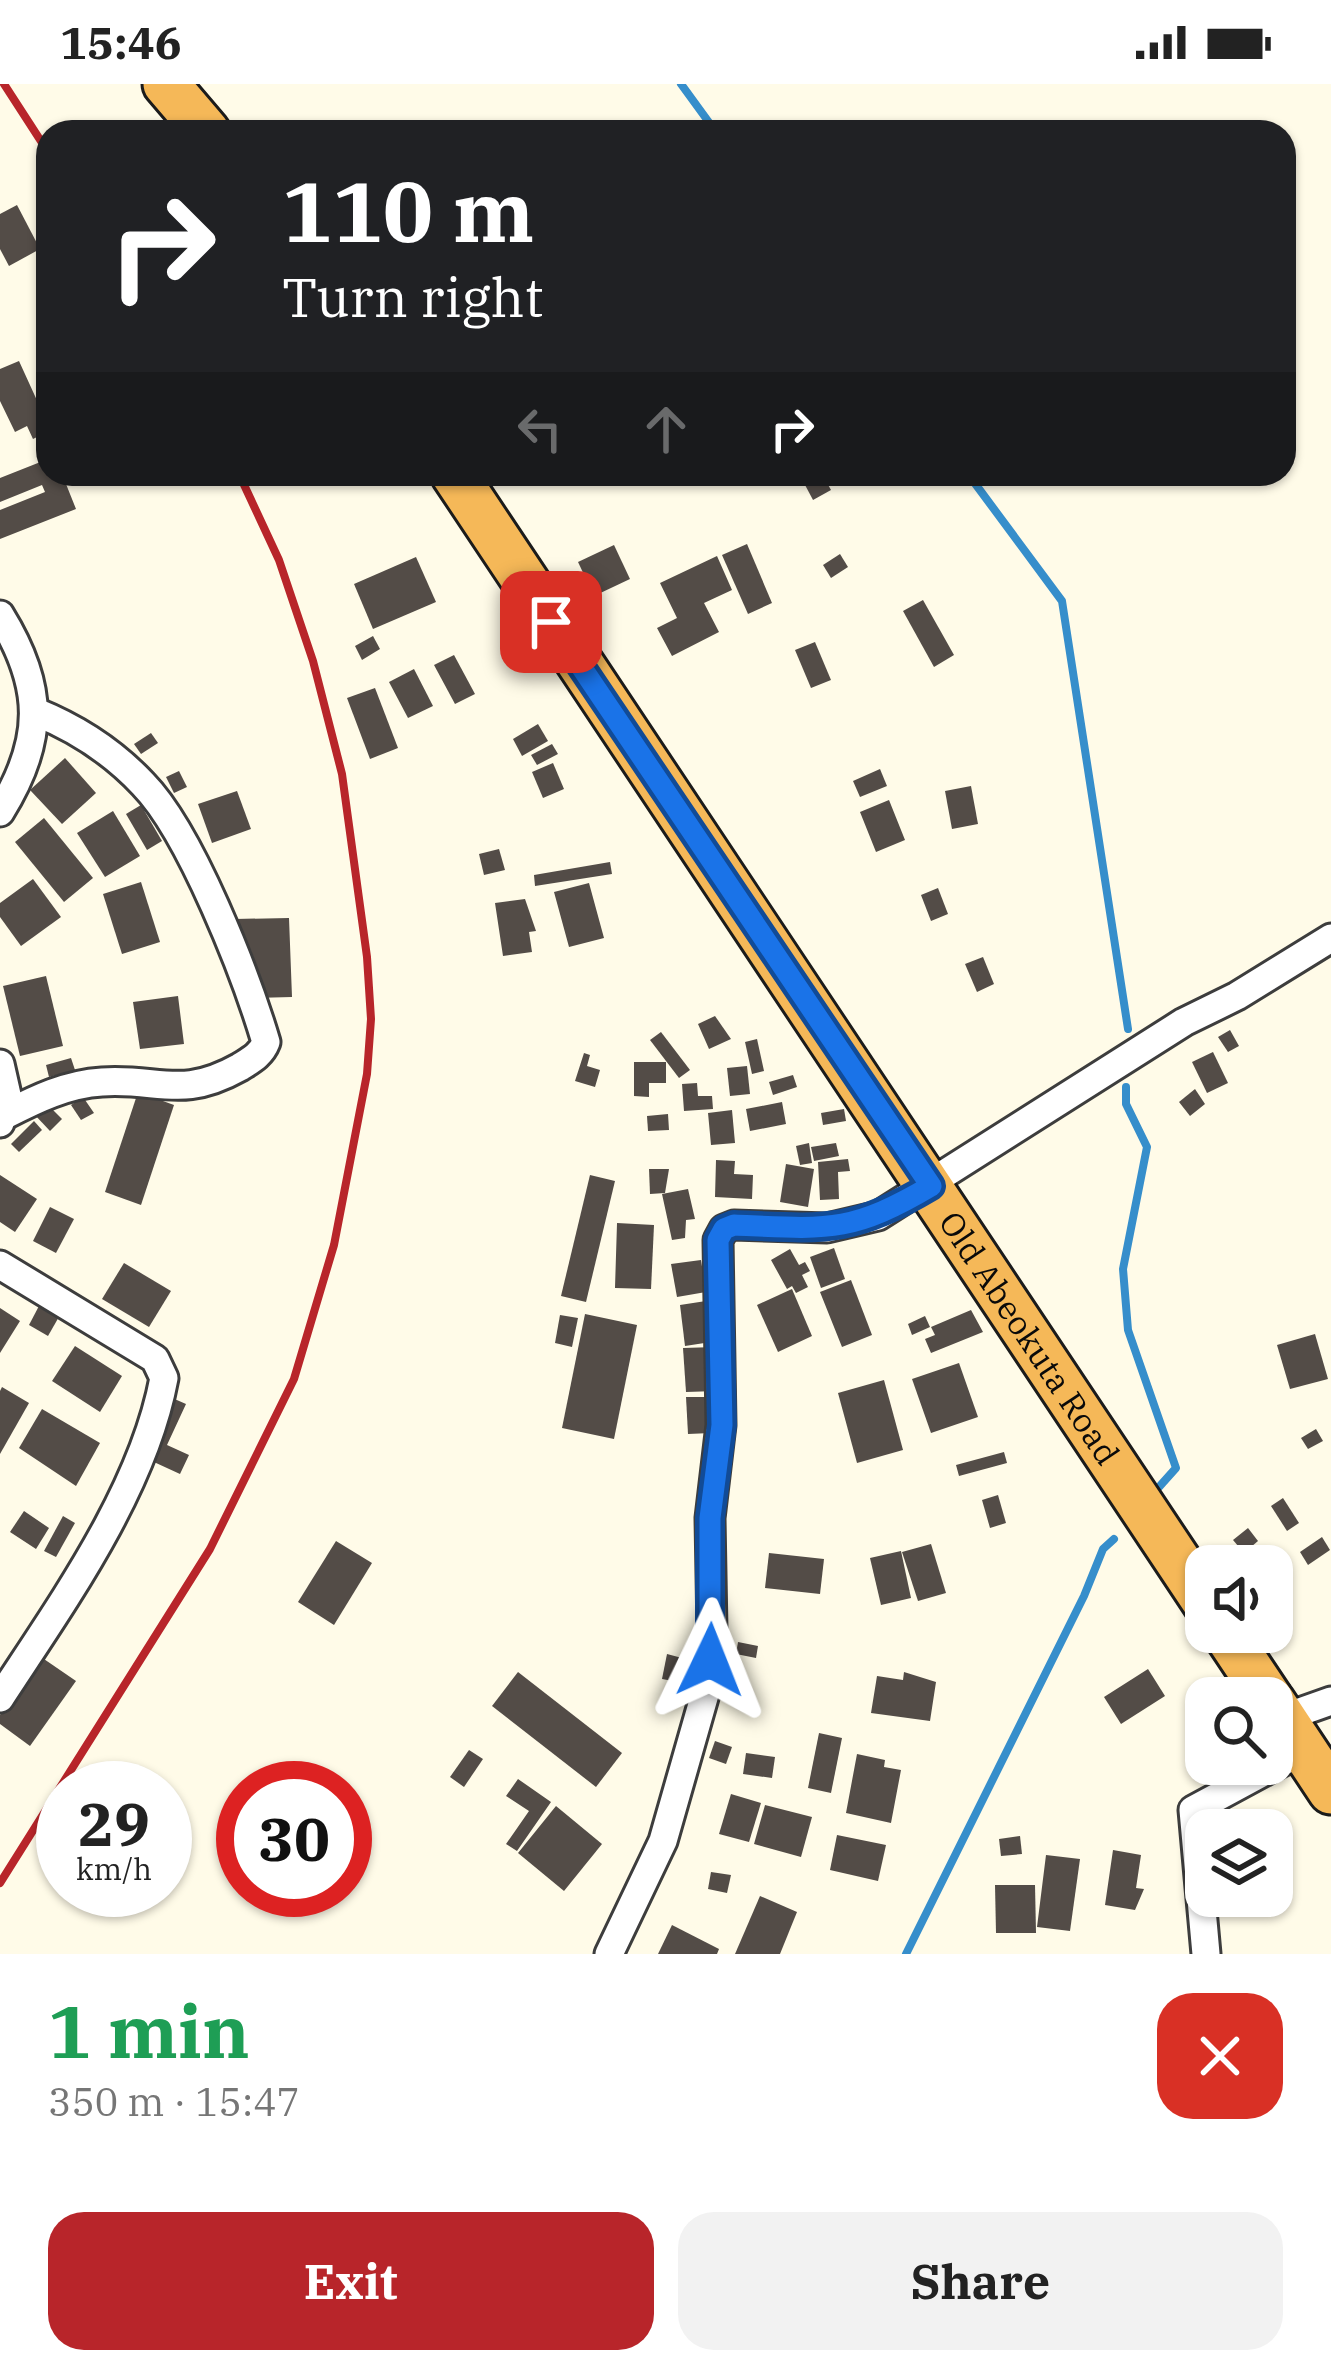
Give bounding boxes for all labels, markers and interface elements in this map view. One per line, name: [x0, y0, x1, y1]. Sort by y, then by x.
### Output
text: 15:46: [60, 13, 182, 71]
text: 110 m: [282, 156, 534, 265]
icon: right: [84, 168, 240, 324]
text: Turn right: [282, 262, 544, 332]
icon: left: [507, 396, 573, 462]
icon: ahead: [633, 396, 699, 462]
icon: right: [759, 396, 825, 462]
pin: [500, 571, 602, 673]
icon: arrive: [518, 589, 584, 655]
street label: Old Abeokuta Road: [930, 1203, 1130, 1473]
map controls: [1185, 1545, 1293, 1917]
button: sound: [1185, 1545, 1293, 1653]
position arrow: [647, 1597, 773, 1723]
button: search: [1185, 1677, 1293, 1785]
speed limit sign: 30: [216, 1761, 372, 1917]
text: 29: [78, 1784, 150, 1863]
button: layers: [1185, 1809, 1293, 1917]
text: km/h: [76, 1849, 152, 1888]
text: 1 min: [48, 1984, 250, 2078]
button: close: [1157, 1993, 1283, 2119]
text: 350 m · 15:47: [48, 2076, 300, 2127]
button: Exit: [48, 2212, 654, 2350]
button: Share: [678, 2212, 1283, 2350]

